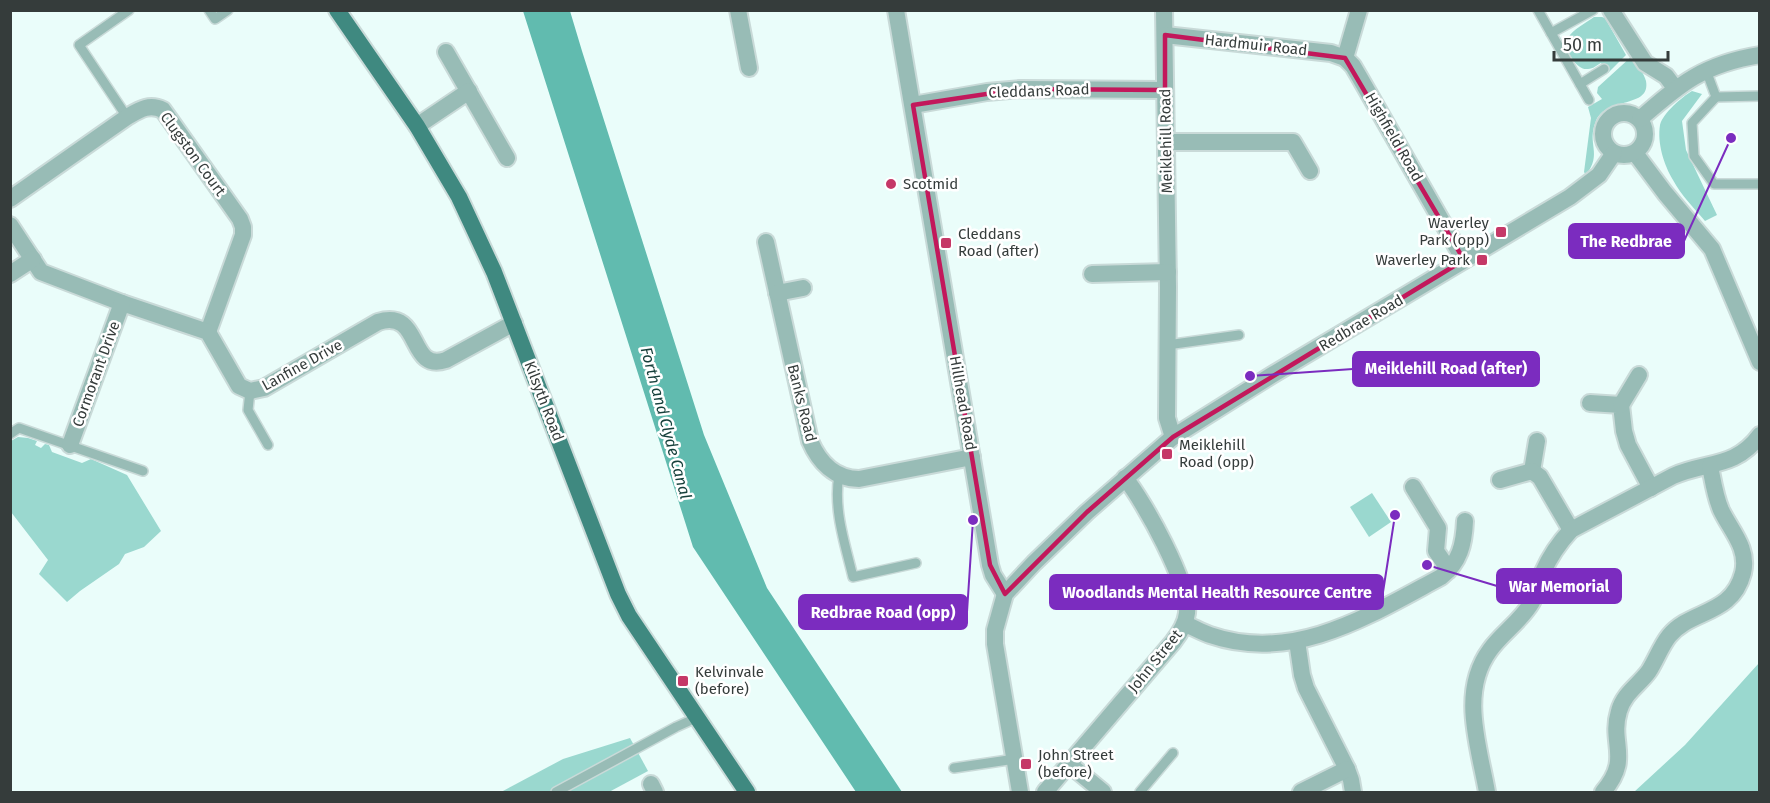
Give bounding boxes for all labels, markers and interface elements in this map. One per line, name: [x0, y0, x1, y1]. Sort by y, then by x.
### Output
scale bar: [1554, 24, 1668, 62]
street label: Hardmuir Road: [1204, 31, 1308, 59]
text: 50 m: [1563, 34, 1602, 56]
street label: Cleddans Road: [988, 80, 1090, 102]
street label: Meiklehill Road: [1156, 89, 1176, 193]
street label: Highfield Road: [1361, 89, 1427, 185]
street label: Clugston Court: [156, 108, 230, 200]
place label: Scotmid: [903, 175, 958, 193]
marker: Scotmid: [884, 177, 898, 191]
place label: Waverley Park (opp): [1419, 214, 1490, 249]
callout: The Redbrae: [1569, 224, 1684, 258]
place label: Cleddans Road (after): [958, 225, 1039, 260]
marker: Waverley Park (opp): [1494, 225, 1508, 239]
text: The Redbrae: [1580, 232, 1672, 251]
marker: Cleddans Road (after): [939, 236, 953, 250]
place label: Waverley Park: [1376, 251, 1470, 269]
marker: Waverley Park: [1475, 253, 1489, 267]
street label: Redbrae Road: [1316, 291, 1406, 355]
street label: Cormorant Drive: [69, 319, 123, 429]
street label: Lanfine Drive: [259, 336, 345, 394]
water label: Forth and Clyde Canal: [637, 345, 695, 501]
callout: Meiklehill Road (after): [1353, 352, 1539, 386]
street label: Hillhead Road: [946, 354, 980, 452]
street label: Kilsyth Road: [520, 358, 568, 444]
text: Meiklehill Road (after): [1365, 359, 1527, 378]
street label: Banks Road: [784, 362, 820, 444]
place label: Meiklehill Road (opp): [1179, 436, 1254, 471]
marker: Meiklehill Road (opp): [1160, 447, 1174, 461]
callout: War Memorial: [1497, 569, 1621, 603]
callout: Woodlands Mental Health Resource Centre: [1050, 575, 1383, 609]
text: War Memorial: [1509, 577, 1610, 596]
text: Woodlands Mental Health Resource Centre: [1062, 583, 1372, 602]
callout: Redbrae Road (opp): [799, 595, 967, 629]
text: Redbrae Road (opp): [811, 603, 955, 622]
street label: John Street: [1124, 626, 1186, 696]
place label: Kelvinvale (before): [695, 663, 764, 698]
marker: Kelvinvale (before): [676, 674, 690, 688]
place label: John Street (before): [1038, 746, 1114, 781]
marker: John Street (before): [1019, 757, 1033, 771]

